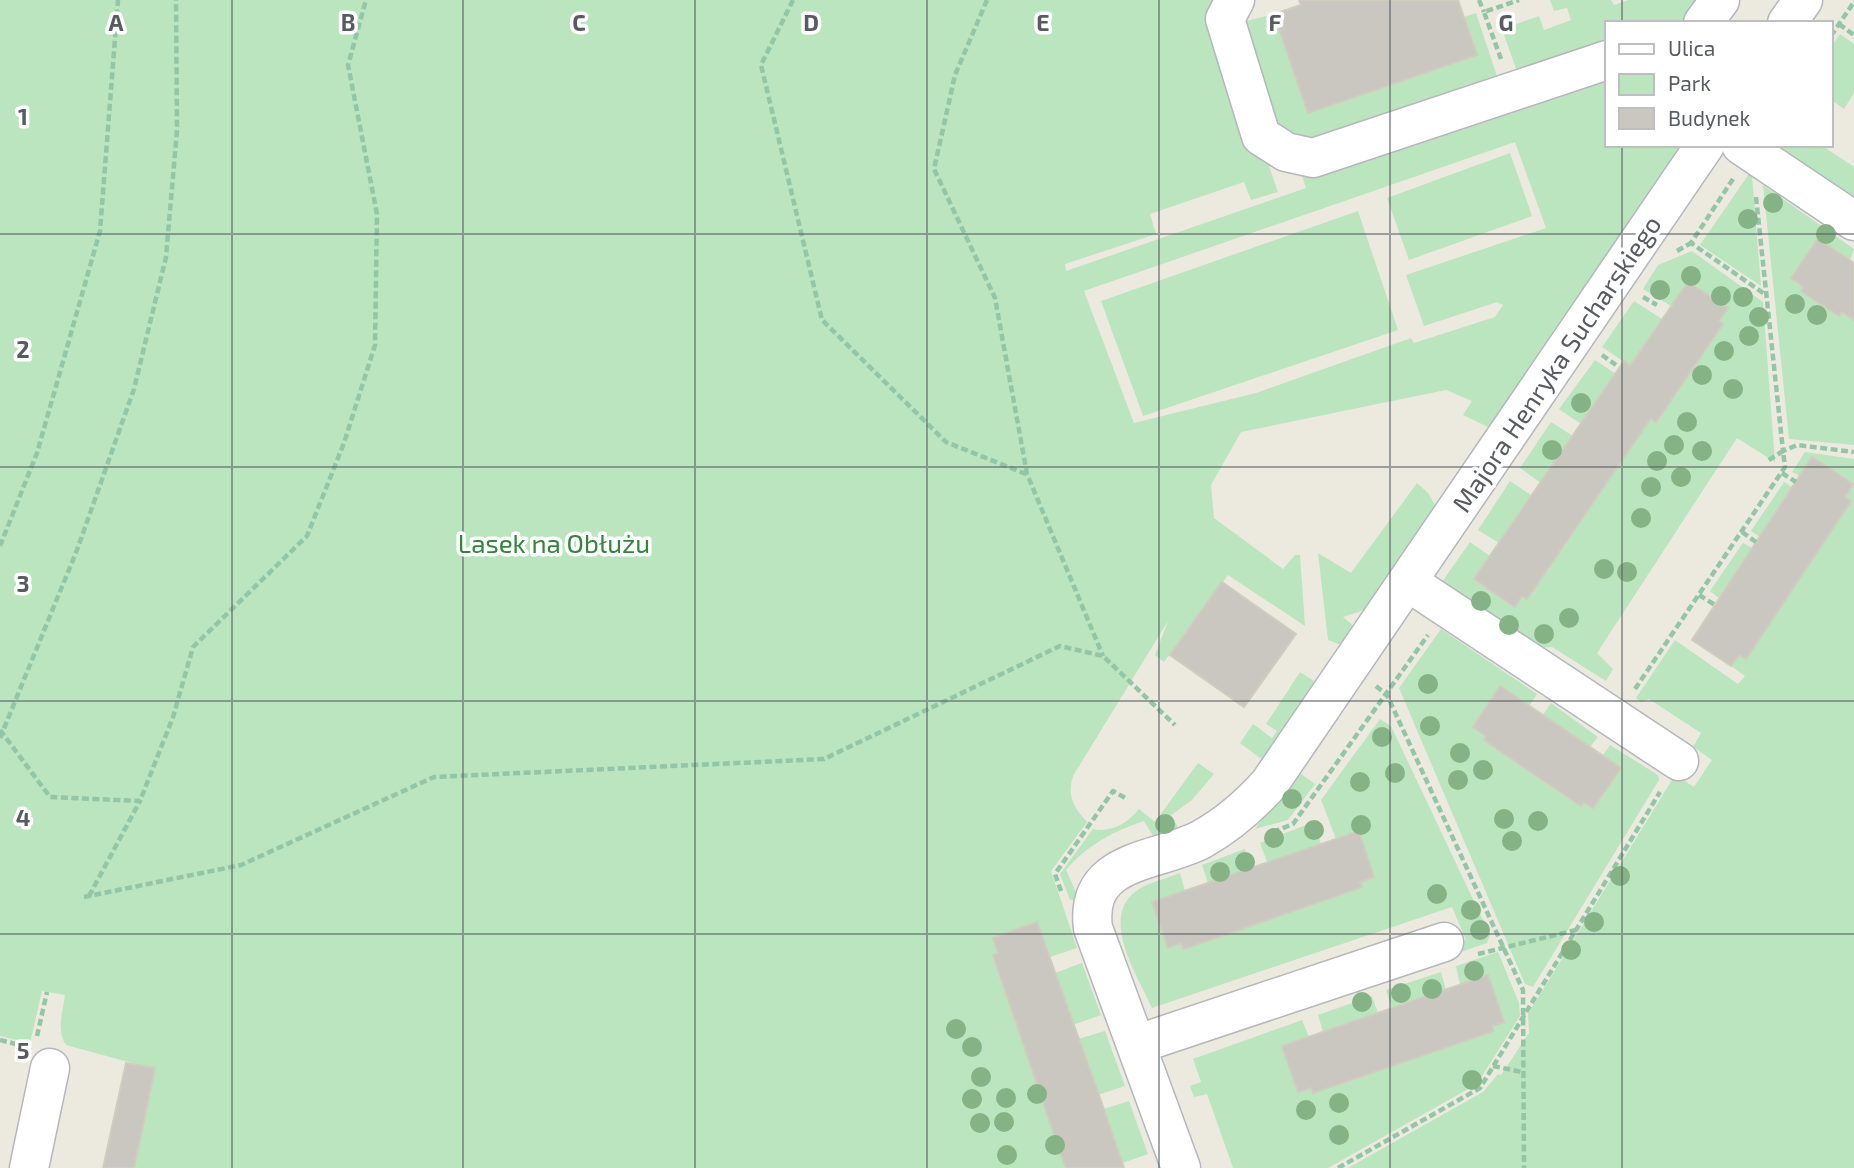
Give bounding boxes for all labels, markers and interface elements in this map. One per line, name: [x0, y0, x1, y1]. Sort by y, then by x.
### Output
text: A: [108, 8, 124, 36]
text: B: [341, 8, 355, 36]
text: C: [572, 8, 586, 36]
text: D: [803, 8, 819, 36]
text: E: [1036, 8, 1050, 36]
text: F: [1269, 8, 1282, 36]
text: G: [1499, 8, 1513, 36]
legend: [1605, 21, 1833, 147]
text: Ulica: [1668, 35, 1715, 60]
text: Park: [1668, 70, 1711, 95]
text: 1: [18, 102, 28, 130]
text: Budynek: [1668, 105, 1751, 130]
street label: Majora Henryka Sucharskiego: [1445, 209, 1667, 517]
text: 2: [16, 335, 30, 363]
park label: Lasek na Obłużu: [458, 527, 650, 558]
text: 3: [16, 569, 30, 597]
text: 4: [16, 803, 30, 831]
text: 5: [17, 1036, 29, 1064]

